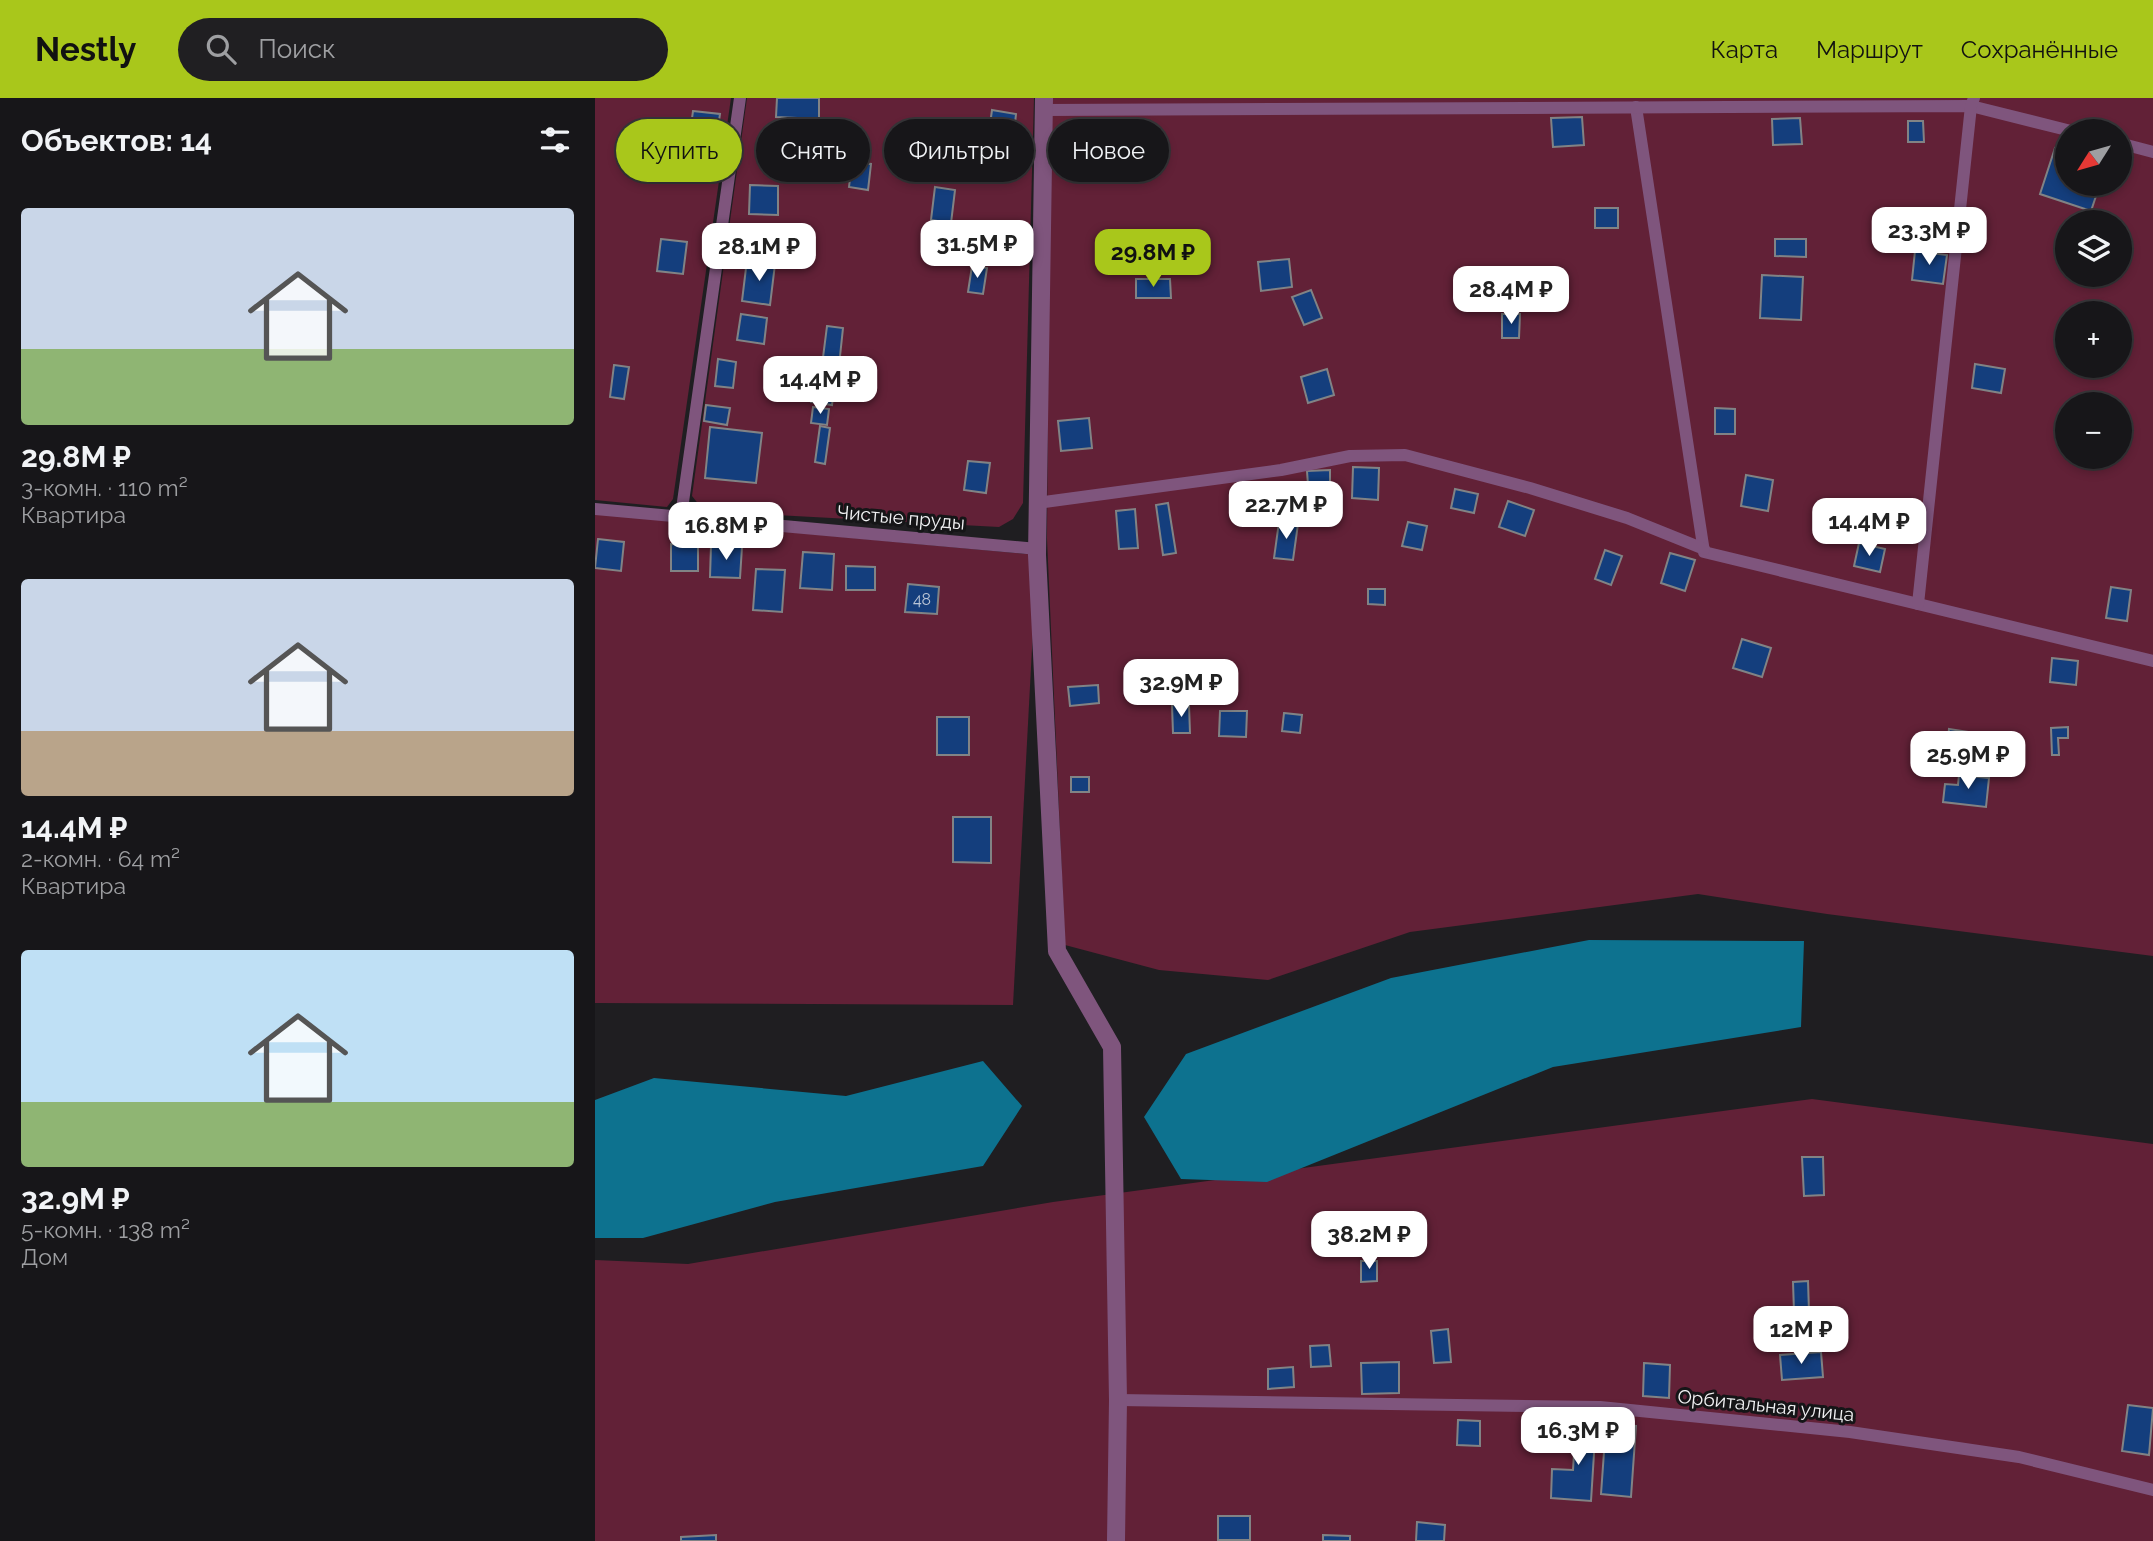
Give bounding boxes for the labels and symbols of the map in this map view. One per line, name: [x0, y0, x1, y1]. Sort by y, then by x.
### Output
north arrow: [2055, 119, 2131, 196]
pin: 23.3M ₽: [1864, 208, 1994, 267]
pin: 31.5M ₽: [912, 220, 1042, 280]
pin: 28.1M ₽: [694, 223, 824, 283]
pin: 29.8M ₽: [1088, 230, 1218, 289]
pin: 28.4M ₽: [1446, 266, 1576, 326]
pin: 14.4M ₽: [755, 356, 885, 416]
pin: 22.7M ₽: [1221, 482, 1351, 541]
pin: 14.4M ₽: [1804, 498, 1934, 558]
street label: Чистые пруды: [836, 500, 966, 534]
pin: 16.8M ₽: [661, 503, 791, 562]
house number: 48: [913, 590, 931, 609]
pin: 32.9M ₽: [1116, 660, 1246, 719]
pin: 25.9M ₽: [1903, 732, 2033, 791]
pin: 38.2M ₽: [1304, 1212, 1434, 1271]
pin: 12M ₽: [1752, 1306, 1850, 1366]
street label: Орбитальная улица: [1677, 1385, 1855, 1425]
pin: 16.3M ₽: [1513, 1408, 1643, 1467]

